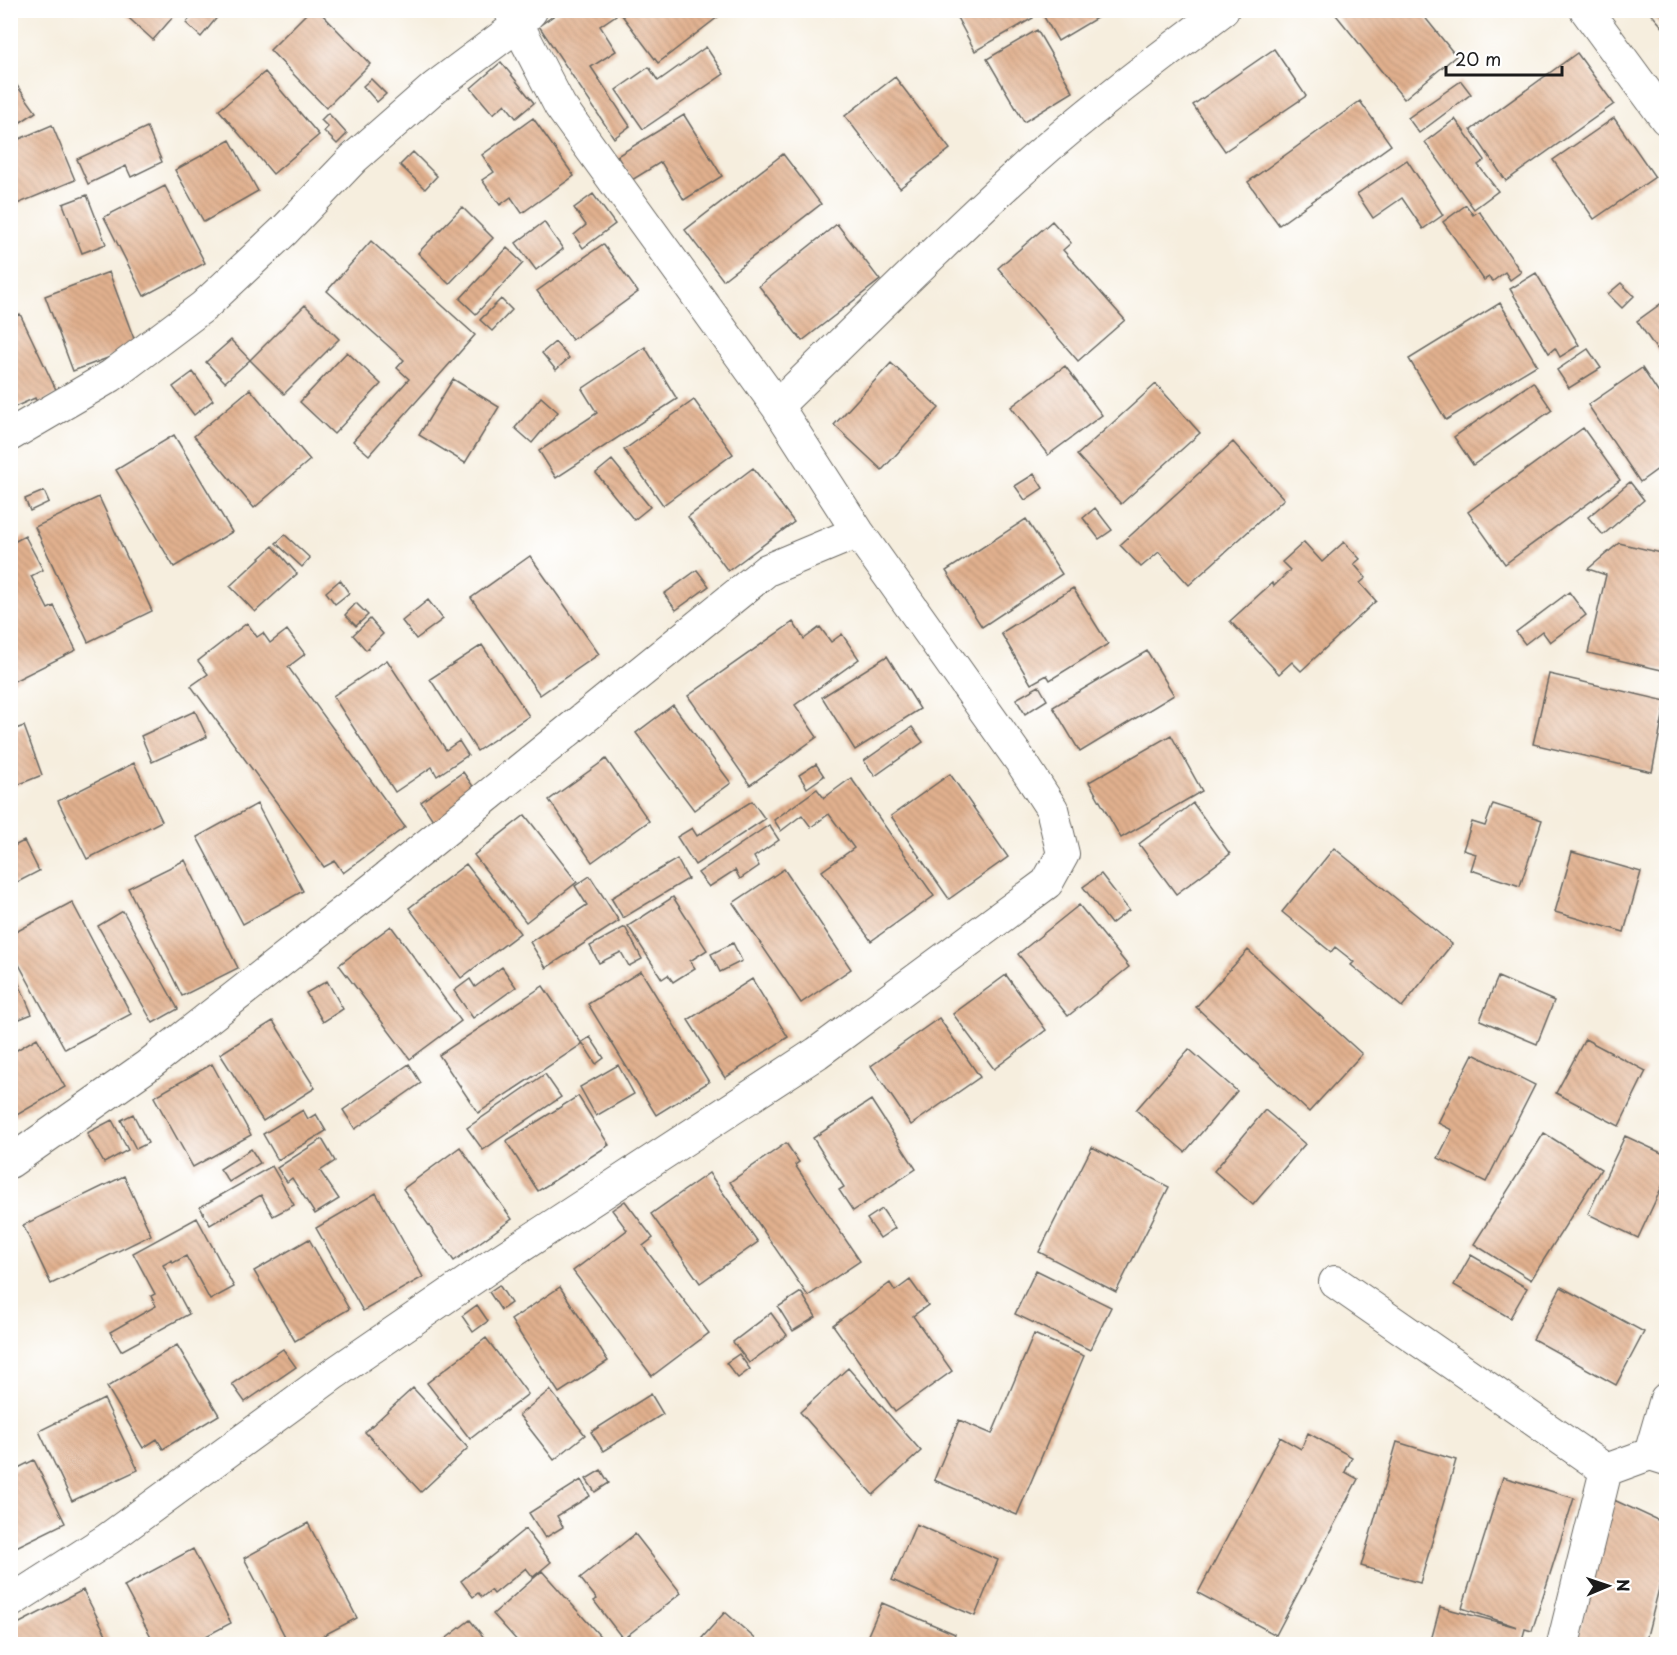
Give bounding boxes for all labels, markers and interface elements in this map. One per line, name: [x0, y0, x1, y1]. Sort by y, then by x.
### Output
scale bar: [1446, 39, 1562, 77]
text: 20 m: [1455, 45, 1501, 72]
north arrow: [1578, 1556, 1638, 1616]
text: N: [1612, 1579, 1636, 1592]

